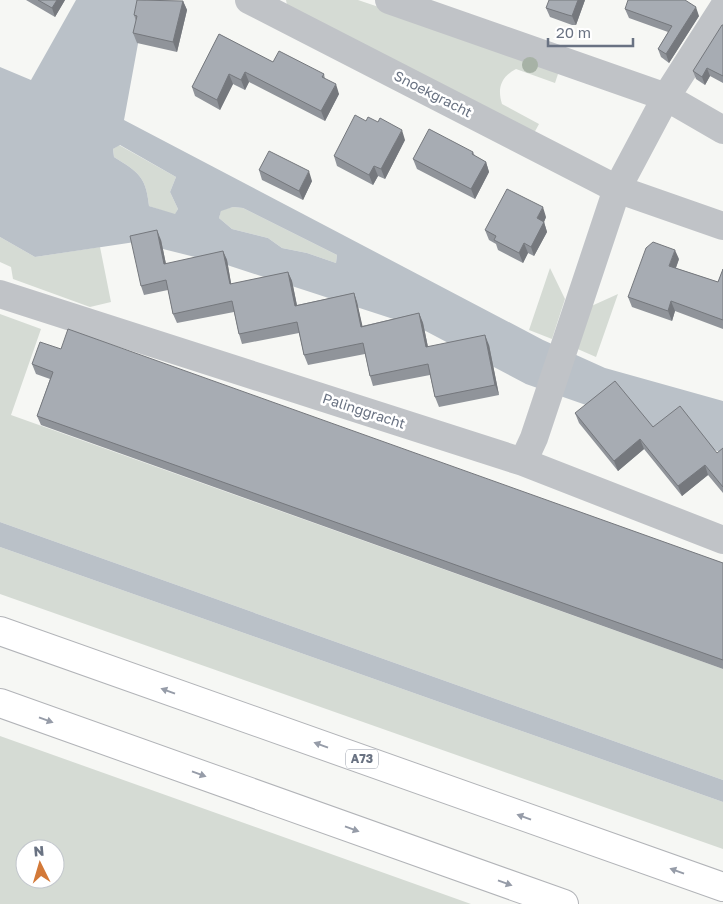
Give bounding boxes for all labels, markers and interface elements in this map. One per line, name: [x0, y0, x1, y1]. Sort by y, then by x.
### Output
scale bar: [548, 15, 633, 47]
text: 20 m: [556, 23, 591, 41]
street label: Snoekgracht: [391, 67, 475, 120]
street label: Palinggracht: [321, 389, 408, 432]
one-way arrow: [160, 687, 175, 695]
one-way arrow: [39, 716, 54, 724]
one-way arrow: [313, 741, 328, 749]
road number: A73: [346, 750, 378, 769]
one-way arrow: [192, 770, 207, 778]
one-way arrow: [516, 813, 531, 821]
one-way arrow: [345, 825, 360, 833]
north arrow: [15, 839, 65, 889]
text: N: [33, 842, 45, 859]
one-way arrow: [669, 867, 684, 875]
one-way arrow: [498, 879, 513, 887]

